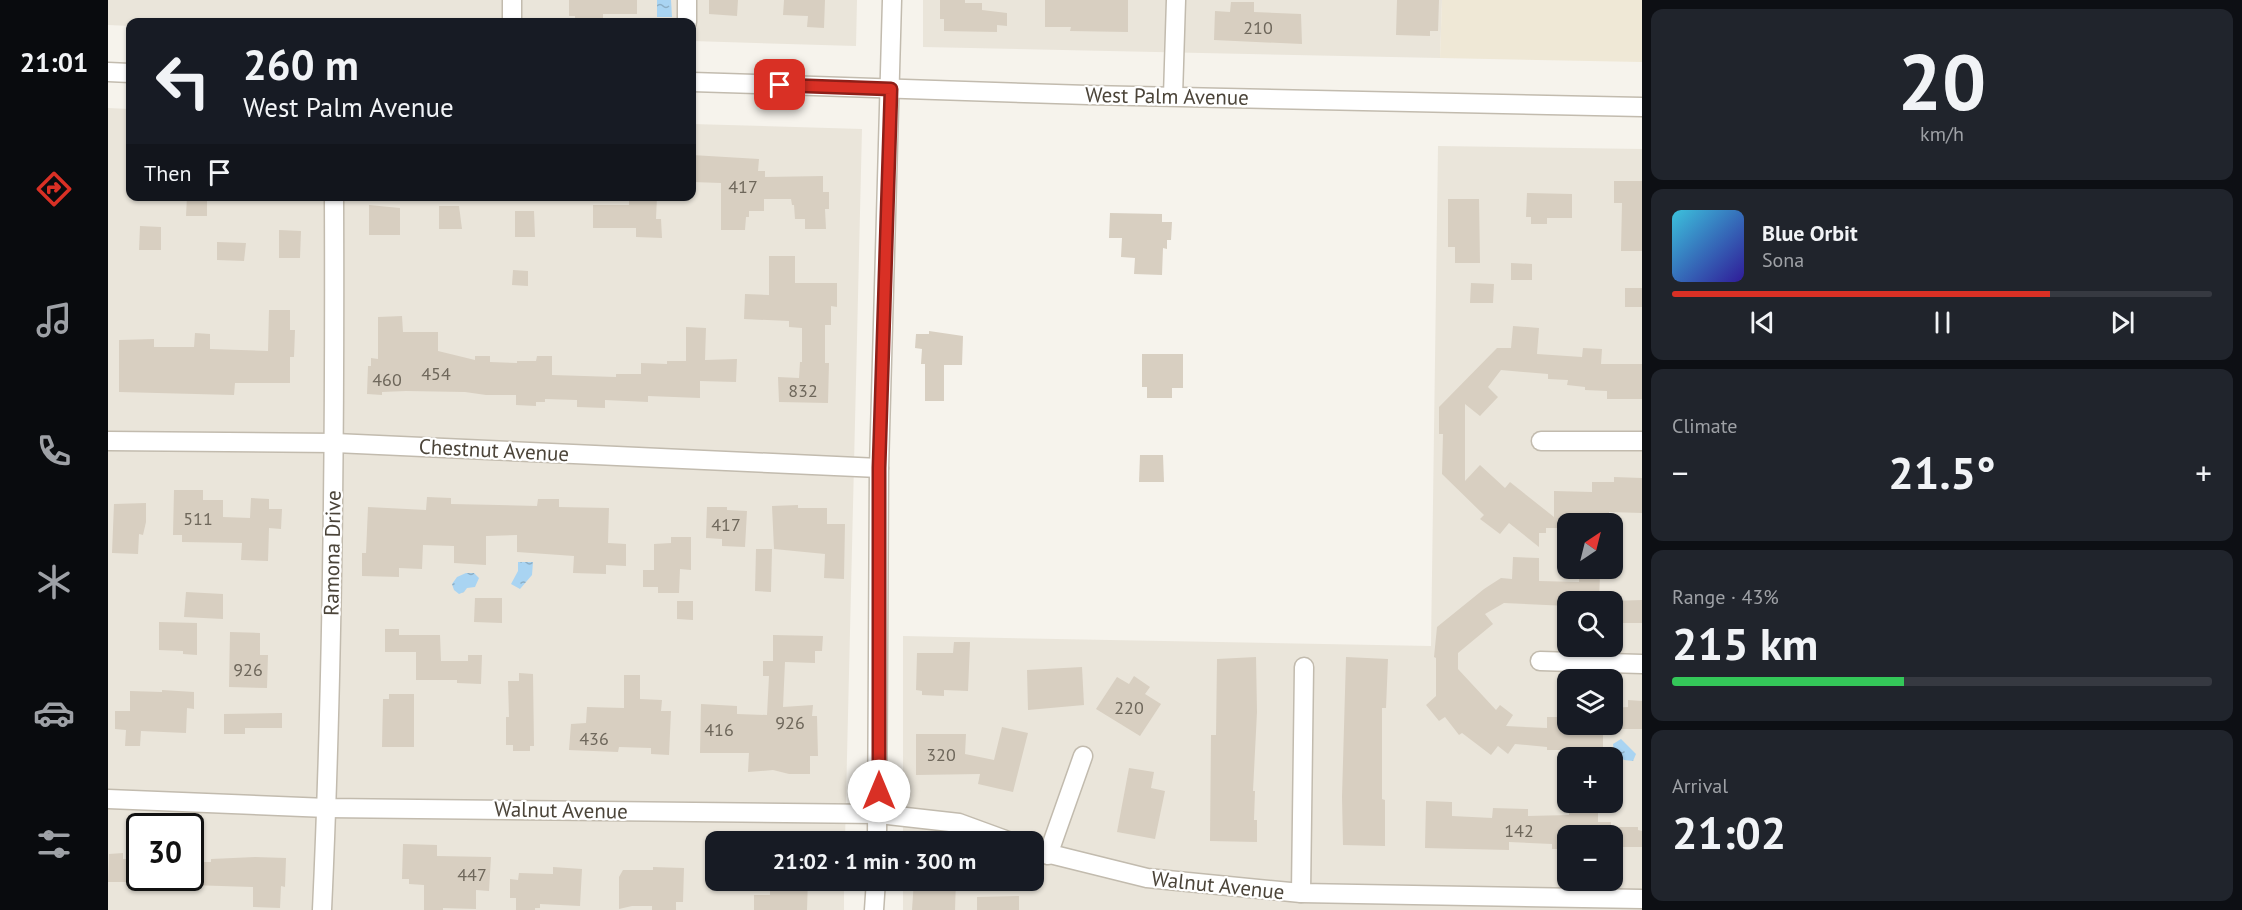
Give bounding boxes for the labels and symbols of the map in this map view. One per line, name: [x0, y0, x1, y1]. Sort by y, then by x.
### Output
house number: 210: [1243, 16, 1273, 39]
pin: [754, 59, 805, 110]
street label: West Palm Avenue: [1085, 81, 1249, 111]
house number: 417: [728, 175, 758, 198]
house number: 454: [421, 362, 451, 385]
house number: 460: [372, 368, 402, 391]
house number: 832: [788, 379, 818, 402]
street label: Chestnut Avenue: [418, 433, 570, 467]
street label: Ramona Drive: [317, 490, 347, 616]
house number: 511: [183, 507, 213, 530]
house number: 417: [711, 513, 741, 536]
north arrow: [1557, 513, 1623, 579]
house number: 926: [233, 658, 263, 681]
house number: 220: [1114, 696, 1144, 719]
house number: 926: [775, 711, 805, 734]
house number: 416: [704, 718, 734, 741]
house number: 436: [579, 727, 609, 750]
house number: 320: [926, 743, 956, 766]
position arrow: [847, 759, 911, 823]
street label: Walnut Avenue: [494, 795, 628, 825]
speed limit sign: 30: [126, 813, 204, 891]
house number: 142: [1504, 819, 1534, 842]
house number: 447: [457, 863, 487, 886]
street label: Walnut Avenue: [1150, 865, 1286, 905]

